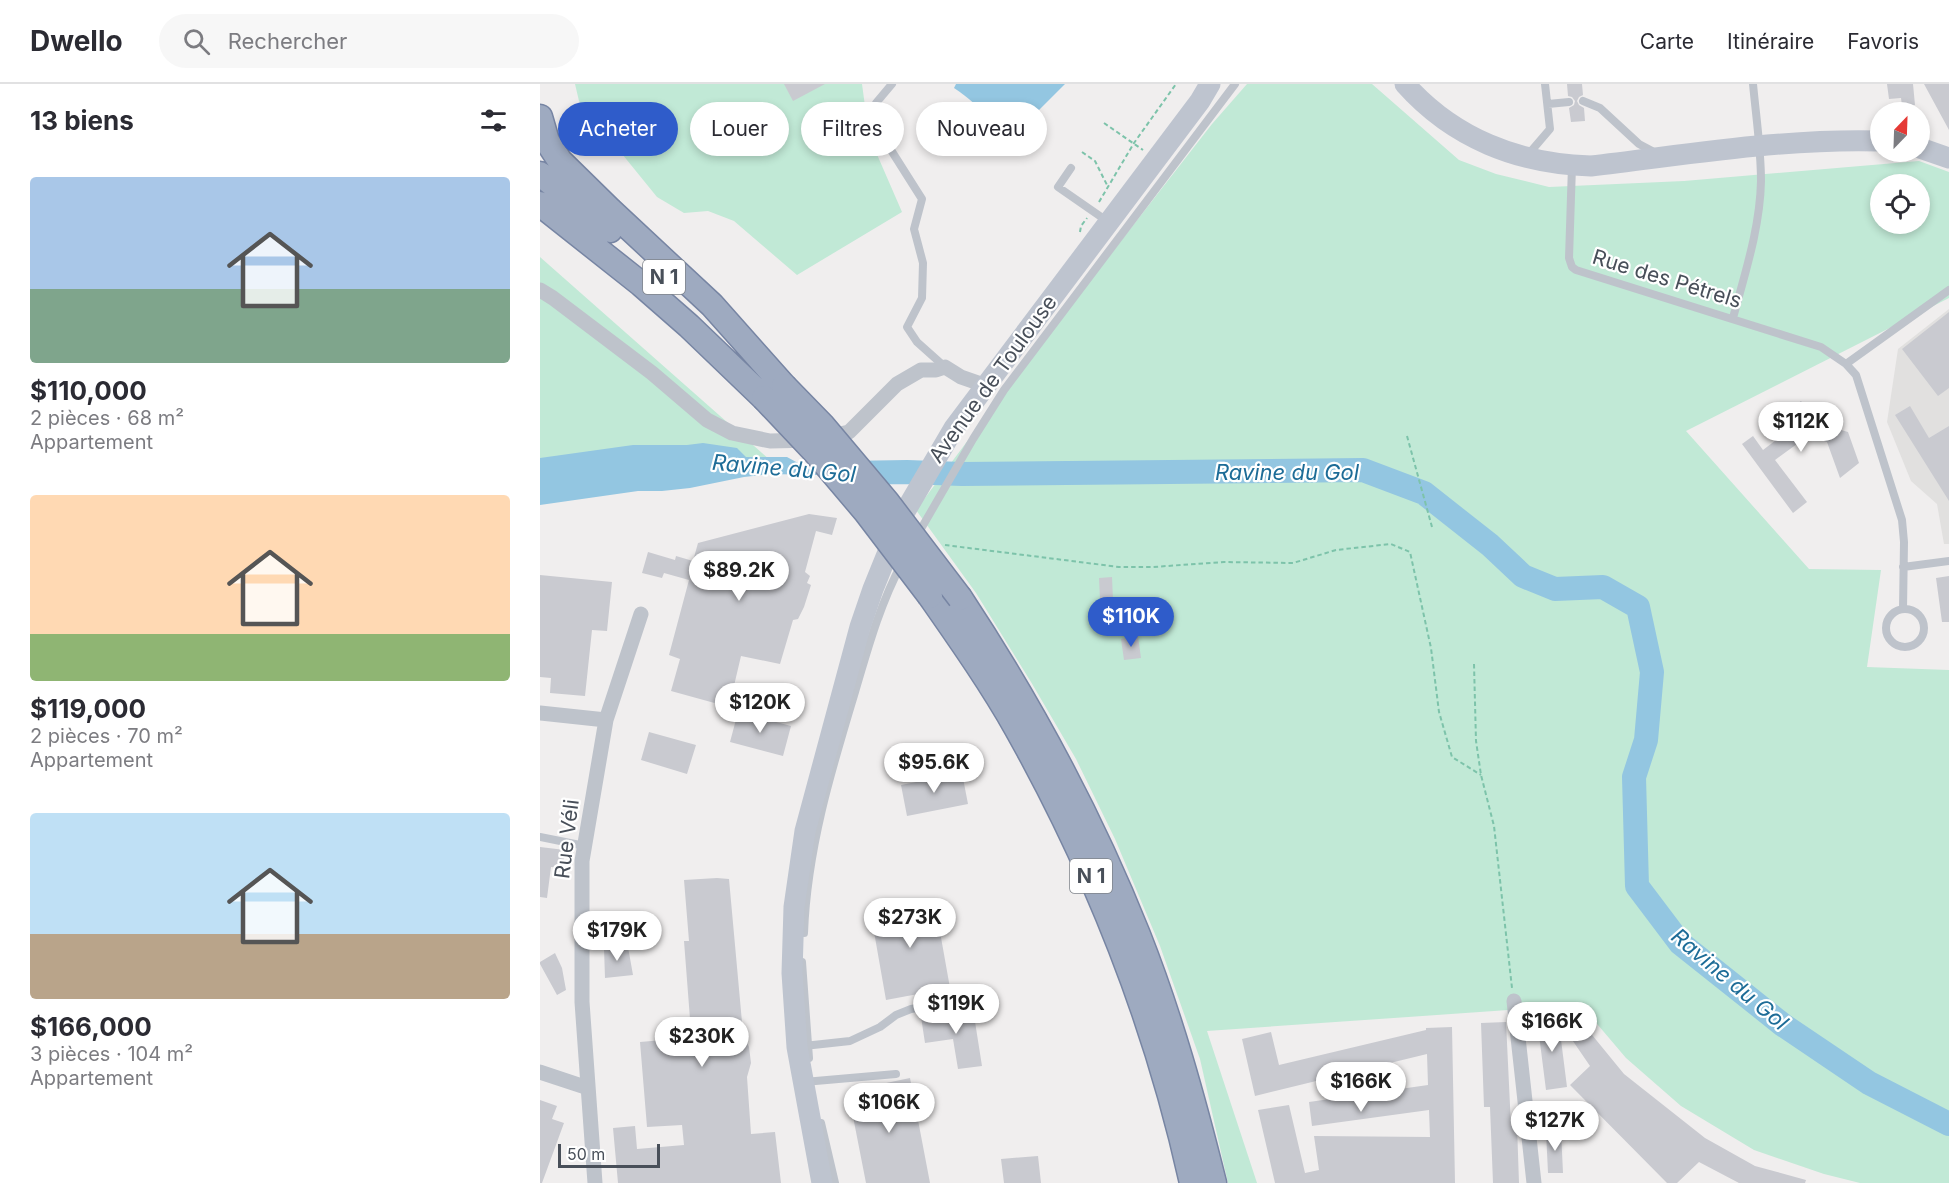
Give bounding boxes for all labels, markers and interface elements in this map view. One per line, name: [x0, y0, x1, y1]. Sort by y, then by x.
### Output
search box: [159, 14, 579, 68]
text: Dwello: [30, 24, 123, 58]
icon: search: [180, 25, 213, 58]
text: Rechercher: [228, 28, 347, 54]
text: Carte: [1640, 29, 1694, 54]
text: Itinéraire: [1727, 29, 1814, 54]
text: Favoris: [1847, 29, 1919, 54]
chip: Acheter: [558, 102, 678, 156]
chip: Louer: [690, 102, 789, 156]
chip: Filtres: [801, 102, 904, 156]
chip: Nouveau: [916, 102, 1047, 156]
north arrow: [1870, 102, 1930, 162]
map controls: [1870, 102, 1930, 234]
icon: filters: [477, 104, 510, 137]
text: 13 biens: [30, 105, 134, 136]
button: locate: [1870, 174, 1930, 234]
icon: home: [216, 216, 324, 324]
street label: Rue des Pétrels: [1590, 244, 1745, 313]
road number: N 1: [643, 260, 685, 294]
street label: Avenue de Toulouse: [923, 290, 1062, 467]
text: $110,000: [30, 375, 147, 406]
pin: $112K: [1759, 402, 1843, 453]
text: 2 pièces · 68 m²: [30, 406, 184, 430]
text: $112K: [1772, 409, 1830, 433]
text: Appartement: [30, 430, 153, 454]
water label: Ravine du Gol: [711, 449, 858, 487]
water label: Ravine du Gol: [1215, 459, 1360, 485]
icon: home: [216, 534, 324, 642]
pin: $89.2K: [690, 551, 788, 602]
text: $89.2K: [703, 558, 775, 582]
pin: $110K: [1089, 597, 1173, 648]
text: $110K: [1102, 604, 1160, 628]
pin: $120K: [718, 683, 802, 734]
text: $120K: [729, 690, 791, 714]
text: $119,000: [30, 693, 146, 724]
text: 2 pièces · 70 m²: [30, 724, 183, 748]
pin: $95.6K: [885, 743, 983, 794]
text: Appartement: [30, 748, 153, 772]
text: $95.6K: [898, 750, 970, 774]
street label: Rue Véli: [549, 798, 584, 880]
icon: home: [216, 852, 324, 960]
road number: N 1: [1070, 859, 1112, 893]
pin: $273K: [868, 898, 952, 949]
text: $273K: [878, 905, 942, 929]
pin: $179K: [575, 911, 659, 962]
text: $179K: [587, 918, 647, 942]
water label: Ravine du Gol: [1666, 923, 1794, 1036]
pin: $119K: [914, 984, 998, 1035]
text: $119K: [927, 991, 985, 1015]
pin: $166K: [1510, 1002, 1594, 1053]
text: $166K: [1521, 1009, 1583, 1033]
text: $166,000: [30, 1011, 152, 1042]
pin: $230K: [660, 1017, 744, 1068]
text: $230K: [669, 1024, 735, 1048]
text: 3 pièces · 104 m²: [30, 1042, 193, 1066]
pin: $166K: [1319, 1062, 1403, 1113]
text: Appartement: [30, 1066, 153, 1090]
text: $166K: [1330, 1069, 1392, 1093]
pin: $106K: [847, 1083, 931, 1134]
text: $106K: [858, 1090, 920, 1114]
pin: $127K: [1513, 1101, 1597, 1152]
text: $127K: [1525, 1108, 1585, 1132]
scale bar: [558, 1141, 660, 1168]
text: 50 m: [567, 1144, 605, 1164]

